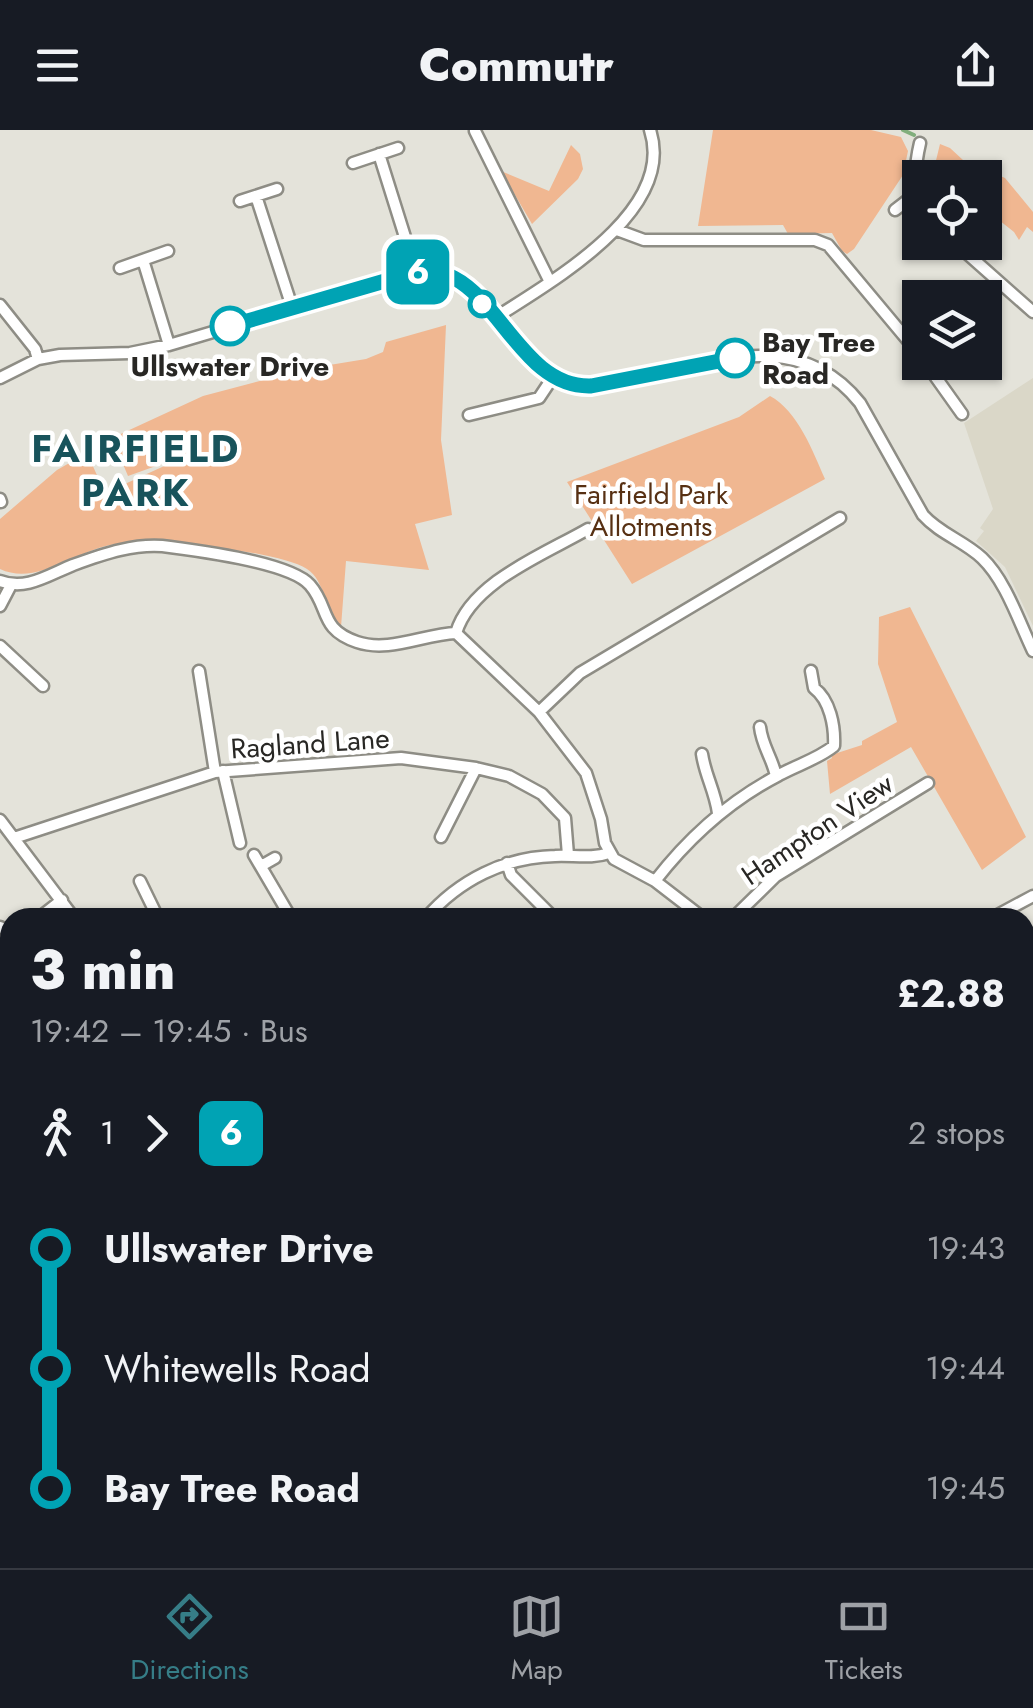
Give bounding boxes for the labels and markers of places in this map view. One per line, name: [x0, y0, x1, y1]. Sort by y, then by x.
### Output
unlabelled marker: [469, 291, 495, 317]
marker: Ullswater Drive: [211, 307, 249, 345]
place label: Bay Tree Road: [762, 322, 875, 395]
marker: Bay Tree Road: [716, 339, 754, 377]
place label: Ullswater Drive: [131, 346, 329, 387]

